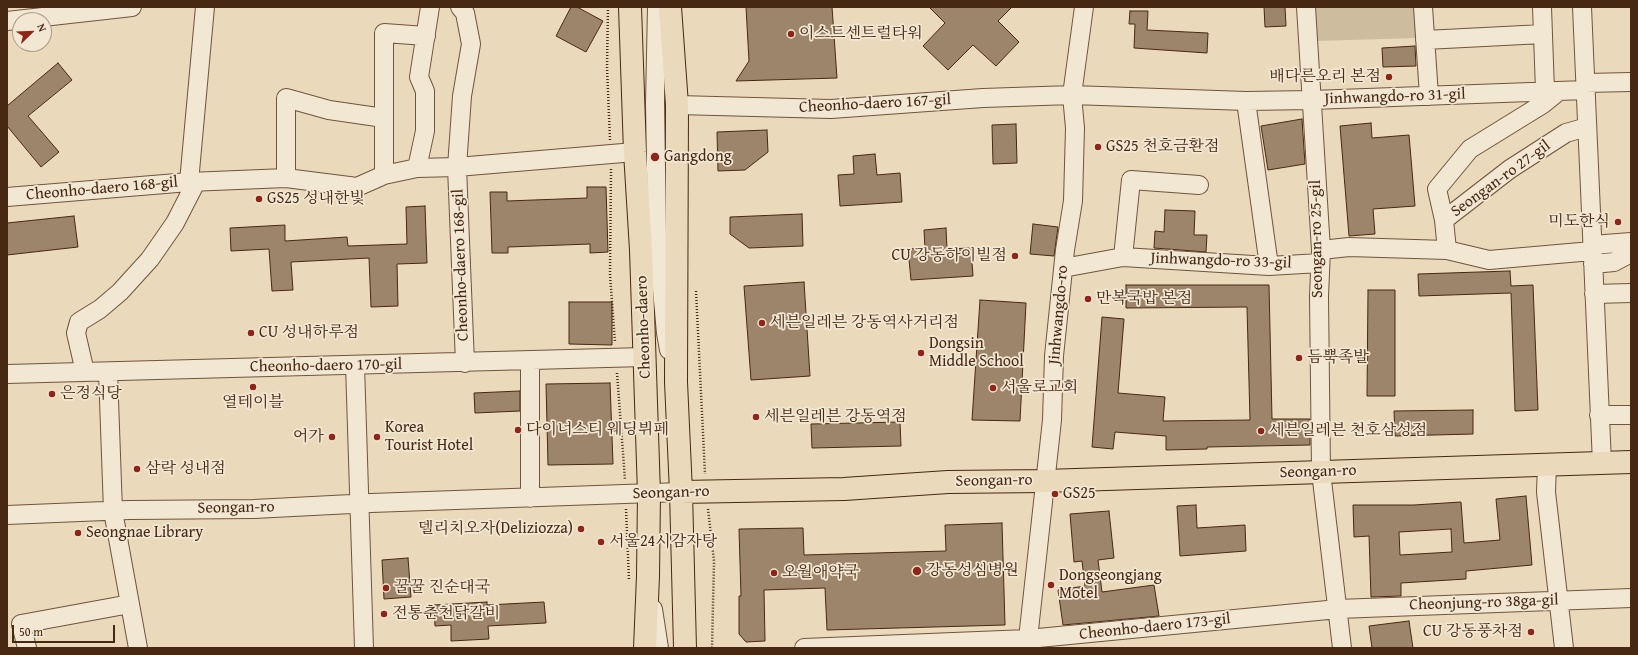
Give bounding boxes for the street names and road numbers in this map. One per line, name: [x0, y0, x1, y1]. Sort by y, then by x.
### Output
street label: Jinhwangdo-ro 31-gil: [1324, 85, 1466, 109]
street label: Cheonho-daero 167-gil: [799, 90, 951, 118]
street label: Seongan-ro 27-gil: [1447, 136, 1555, 222]
street label: Cheonho-daero 168-gil: [25, 173, 179, 205]
street label: Seongan-ro 25-gil: [1306, 180, 1328, 298]
street label: Cheonho-daero 168-gil: [449, 189, 473, 341]
street label: Jinhwangdo-ro 33-gil: [1150, 249, 1292, 273]
street label: Jinhwangdo-ro: [1045, 264, 1073, 366]
street label: Cheonho-daero: [633, 275, 655, 379]
street label: Cheonho-daero 170-gil: [250, 355, 402, 377]
street label: Seongan-ro: [1279, 461, 1357, 483]
street label: Seongan-ro: [955, 471, 1033, 491]
street label: Seongan-ro: [632, 482, 710, 504]
street label: Seongan-ro: [197, 498, 275, 518]
street label: Cheonjung-ro 38ga-gil: [1409, 591, 1559, 615]
street label: Cheonho-daero 173-gil: [1078, 609, 1232, 645]

